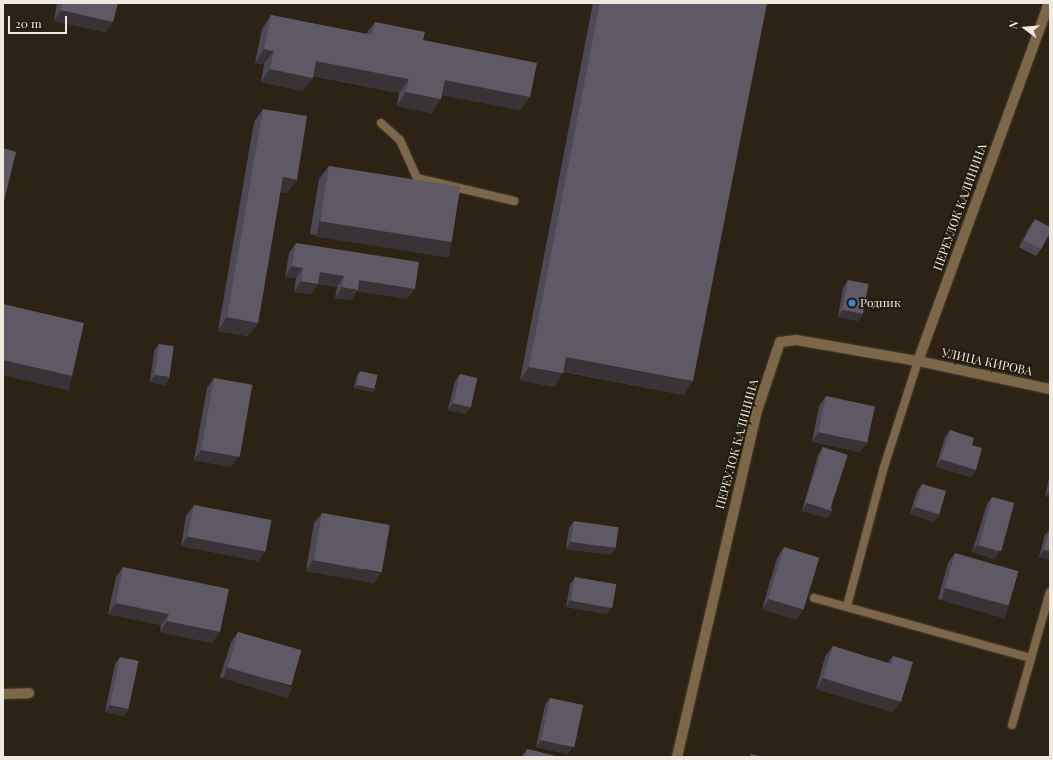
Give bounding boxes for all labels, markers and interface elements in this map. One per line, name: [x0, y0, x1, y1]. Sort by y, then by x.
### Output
scale bar: [10, 8, 69, 34]
north arrow: [1005, 8, 1045, 48]
text: 20 m: [15, 15, 42, 31]
text: N: [1005, 19, 1021, 30]
street label: ПЕРЕУЛОК КАЛИНИНА: [930, 142, 990, 272]
place label: Родник: [860, 296, 901, 310]
marker: Родник: [847, 298, 857, 308]
street label: УЛИЦА КИРОВА: [940, 345, 1034, 379]
street label: ПЕРЕУЛОК КАЛИНИНА: [713, 377, 761, 511]

